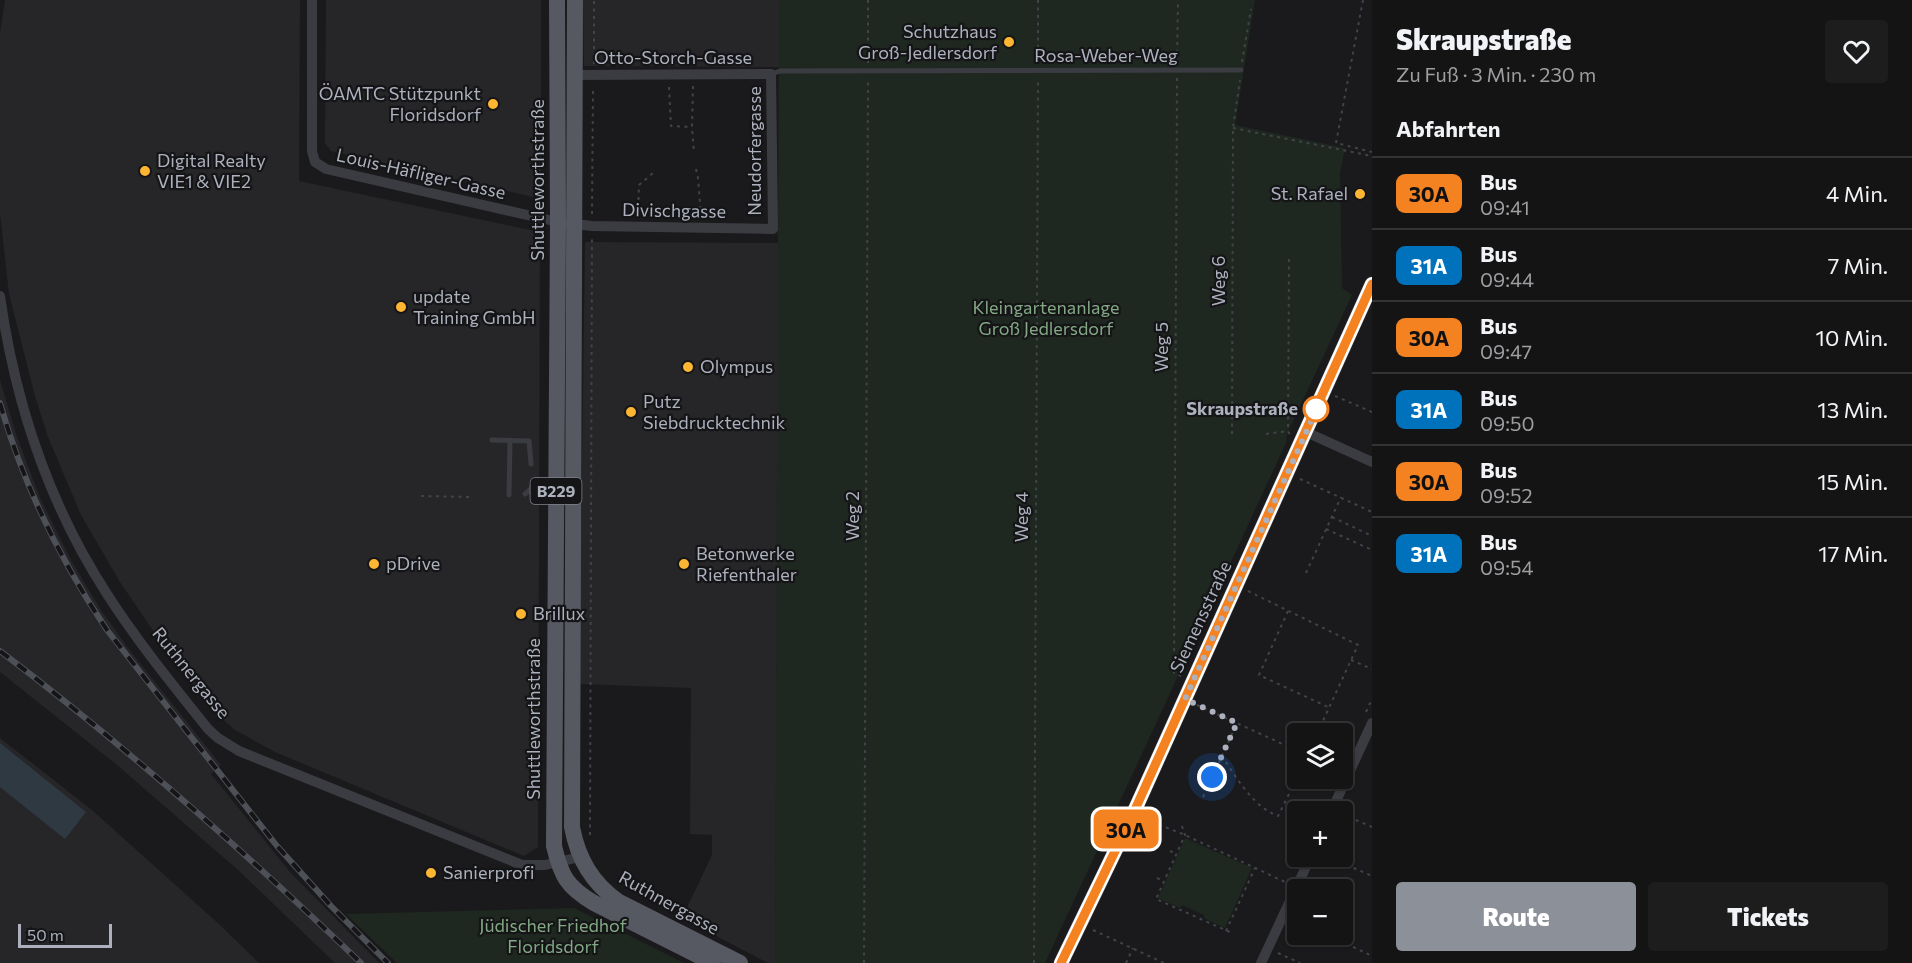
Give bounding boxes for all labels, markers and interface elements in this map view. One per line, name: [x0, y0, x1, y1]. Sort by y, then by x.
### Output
place label: Schutzhaus Groß-Jedlersdorf: [858, 20, 998, 63]
button: heart: [1825, 20, 1888, 83]
text: Skraupstraße: [1396, 22, 1572, 56]
marker: Schutzhaus Groß-Jedlersdorf: [1002, 35, 1016, 49]
street label: Rosa-Weber-Weg: [1034, 44, 1178, 66]
street label: Otto-Storch-Gasse: [594, 46, 752, 68]
text: Zu Fuß · 3 Min. · 230 m: [1396, 62, 1596, 86]
place label: ÖAMTC Stützpunkt Floridsdorf: [319, 82, 482, 125]
street label: Neudorfergasse: [743, 86, 765, 216]
marker: ÖAMTC Stützpunkt Floridsdorf: [486, 97, 500, 111]
street label: Shuttleworthstraße: [526, 99, 548, 261]
text: Abfahrten: [1396, 115, 1500, 142]
street label: Louis-Häfliger-Gasse: [334, 143, 508, 203]
place label: Digital Realty VIE1 & VIE2: [157, 149, 266, 192]
marker: Digital Realty VIE1 & VIE2: [138, 164, 152, 178]
text: Bus: [1480, 168, 1517, 195]
text: 4 Min.: [1826, 180, 1888, 207]
text: 30A: [1409, 181, 1449, 206]
place label: St. Rafael: [1271, 182, 1348, 204]
marker: St. Rafael: [1353, 187, 1367, 201]
text: 09:41: [1480, 195, 1530, 219]
street label: Divischgasse: [622, 198, 726, 222]
text: Bus: [1480, 240, 1517, 267]
text: 7 Min.: [1828, 252, 1888, 279]
text: 31A: [1411, 253, 1447, 278]
street label: Weg 6: [1207, 256, 1229, 306]
text: 09:44: [1480, 267, 1534, 291]
place label: update Training GmbH: [413, 285, 536, 328]
park label: Kleingartenanlage Groß Jedlersdorf: [972, 296, 1120, 339]
marker: update Training GmbH: [394, 300, 408, 314]
text: Bus: [1480, 312, 1517, 339]
street label: Weg 5: [1150, 322, 1172, 372]
text: 10 Min.: [1816, 324, 1888, 351]
text: 30A: [1409, 325, 1449, 350]
text: 09:47: [1480, 339, 1532, 363]
place label: Olympus: [700, 355, 773, 377]
marker: Olympus: [681, 360, 695, 374]
text: Bus: [1480, 384, 1517, 411]
place label: Putz Siebdrucktechnik: [643, 390, 786, 433]
marker: Skraupstraße: [1303, 396, 1329, 422]
text: 13 Min.: [1817, 396, 1888, 423]
place label: Skraupstraße: [1186, 397, 1298, 419]
text: 31A: [1411, 397, 1447, 422]
marker: Putz Siebdrucktechnik: [624, 405, 638, 419]
text: 09:50: [1480, 411, 1534, 435]
text: Bus: [1480, 456, 1517, 483]
text: 15 Min.: [1817, 468, 1888, 495]
text: 30A: [1409, 469, 1449, 494]
road number: B229: [530, 478, 582, 504]
text: 09:52: [1480, 483, 1533, 507]
street label: Weg 2: [841, 491, 863, 541]
street label: Weg 4: [1010, 492, 1032, 542]
text: Bus: [1480, 528, 1517, 555]
text: 17 Min.: [1818, 540, 1888, 567]
text: 31A: [1411, 541, 1447, 566]
place label: Betonwerke Riefenthaler: [696, 542, 797, 585]
place label: pDrive: [386, 552, 440, 574]
text: 09:54: [1480, 555, 1533, 579]
marker: pDrive: [367, 557, 381, 571]
marker: Betonwerke Riefenthaler: [677, 557, 691, 571]
street label: Siemensstraße: [1165, 557, 1236, 676]
place label: Brillux: [533, 602, 586, 624]
marker: Brillux: [514, 607, 528, 621]
street label: Ruthnergasse: [148, 622, 235, 723]
street label: Shuttleworthstraße: [522, 638, 544, 800]
map controls: [1287, 723, 1353, 945]
button: layers: [1287, 723, 1353, 789]
your location: [1197, 762, 1227, 792]
button: +: [1287, 801, 1353, 867]
line badge: 30A: [1092, 810, 1160, 848]
text: 30A: [1106, 817, 1146, 842]
place label: Sanierprofi: [443, 861, 535, 883]
street label: Ruthnergasse: [615, 865, 724, 939]
marker: Sanierprofi: [424, 866, 438, 880]
button: −: [1287, 879, 1353, 945]
button: Route: [1396, 882, 1636, 951]
button: Tickets: [1648, 882, 1888, 951]
park label: Jüdischer Friedhof Floridsdorf: [479, 914, 628, 957]
scale bar: [18, 921, 112, 948]
text: 50 m: [27, 925, 64, 944]

